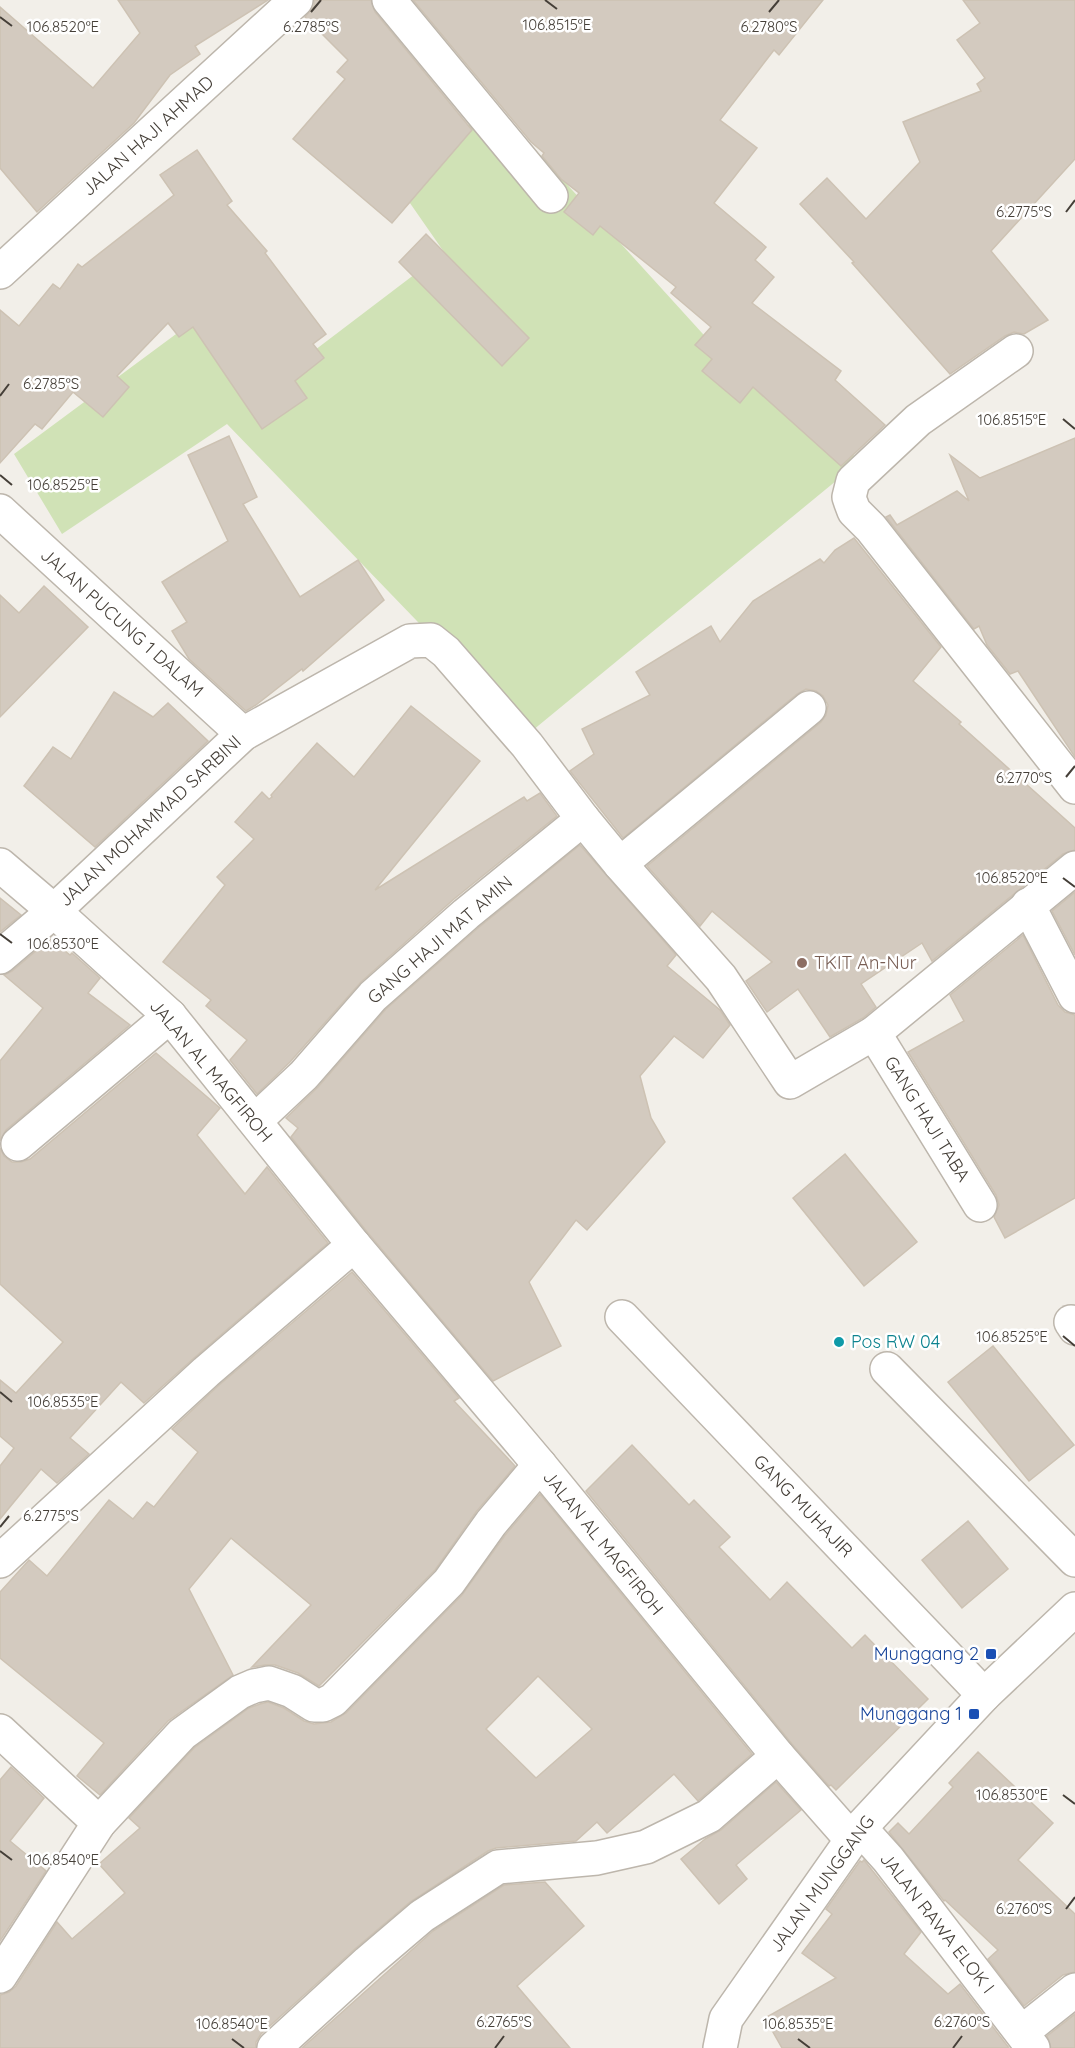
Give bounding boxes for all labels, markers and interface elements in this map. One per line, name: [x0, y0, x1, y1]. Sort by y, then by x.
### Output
text: 106.8515°E: [523, 15, 591, 34]
text: 106.8520°E: [27, 17, 99, 36]
text: 6.2785°S: [283, 17, 339, 36]
text: 6.2780°S: [741, 17, 797, 36]
street label: JALAN HAJI AHMAD: [77, 70, 218, 201]
text: 6.2775°S: [996, 202, 1052, 221]
text: 6.2785°S: [23, 374, 79, 393]
text: 106.8515°E: [978, 410, 1046, 429]
text: 106.8525°E: [27, 475, 99, 494]
street label: JALAN PUCUNG 1 DALAM: [36, 543, 209, 702]
street label: JALAN MOHAMMAD SARBINI: [54, 730, 246, 911]
text: 6.2770°S: [996, 768, 1052, 787]
text: 106.8520°E: [976, 868, 1048, 887]
street label: GANG HAJI MAT AMIN: [362, 870, 517, 1009]
text: 106.8530°E: [27, 934, 99, 953]
place label: TKIT An-Nur: [814, 951, 917, 974]
marker: TKIT An-Nur: [795, 956, 809, 970]
street label: JALAN AL MAGFIROH: [145, 995, 278, 1147]
street label: GANG HAJI TABA: [880, 1052, 976, 1186]
text: 106.8525°E: [976, 1327, 1048, 1346]
place label: Pos RW 04: [851, 1330, 940, 1353]
marker: Pos RW 04: [832, 1335, 846, 1349]
text: 106.8535°E: [27, 1392, 99, 1411]
street label: GANG MUHAJIR: [749, 1450, 858, 1562]
street label: JALAN AL MAGFIROH: [538, 1466, 669, 1620]
text: 6.2775°S: [23, 1506, 79, 1525]
place label: Munggang 2: [874, 1642, 979, 1665]
marker: Munggang 2: [984, 1647, 998, 1661]
place label: Munggang 1: [860, 1702, 962, 1725]
marker: Munggang 1: [967, 1707, 981, 1721]
text: 106.8530°E: [976, 1785, 1048, 1804]
street label: JALAN MUNGGANG: [764, 1811, 879, 1957]
street label: JALAN RAWA ELOK I: [875, 1848, 1000, 1998]
text: 106.8540°E: [27, 1850, 99, 1869]
text: 6.2760°S: [996, 1899, 1052, 1918]
text: 6.2765°S: [476, 2012, 532, 2031]
text: 6.2760°S: [934, 2012, 990, 2031]
text: 106.8540°E: [196, 2014, 268, 2033]
text: 106.8535°E: [762, 2014, 834, 2033]

